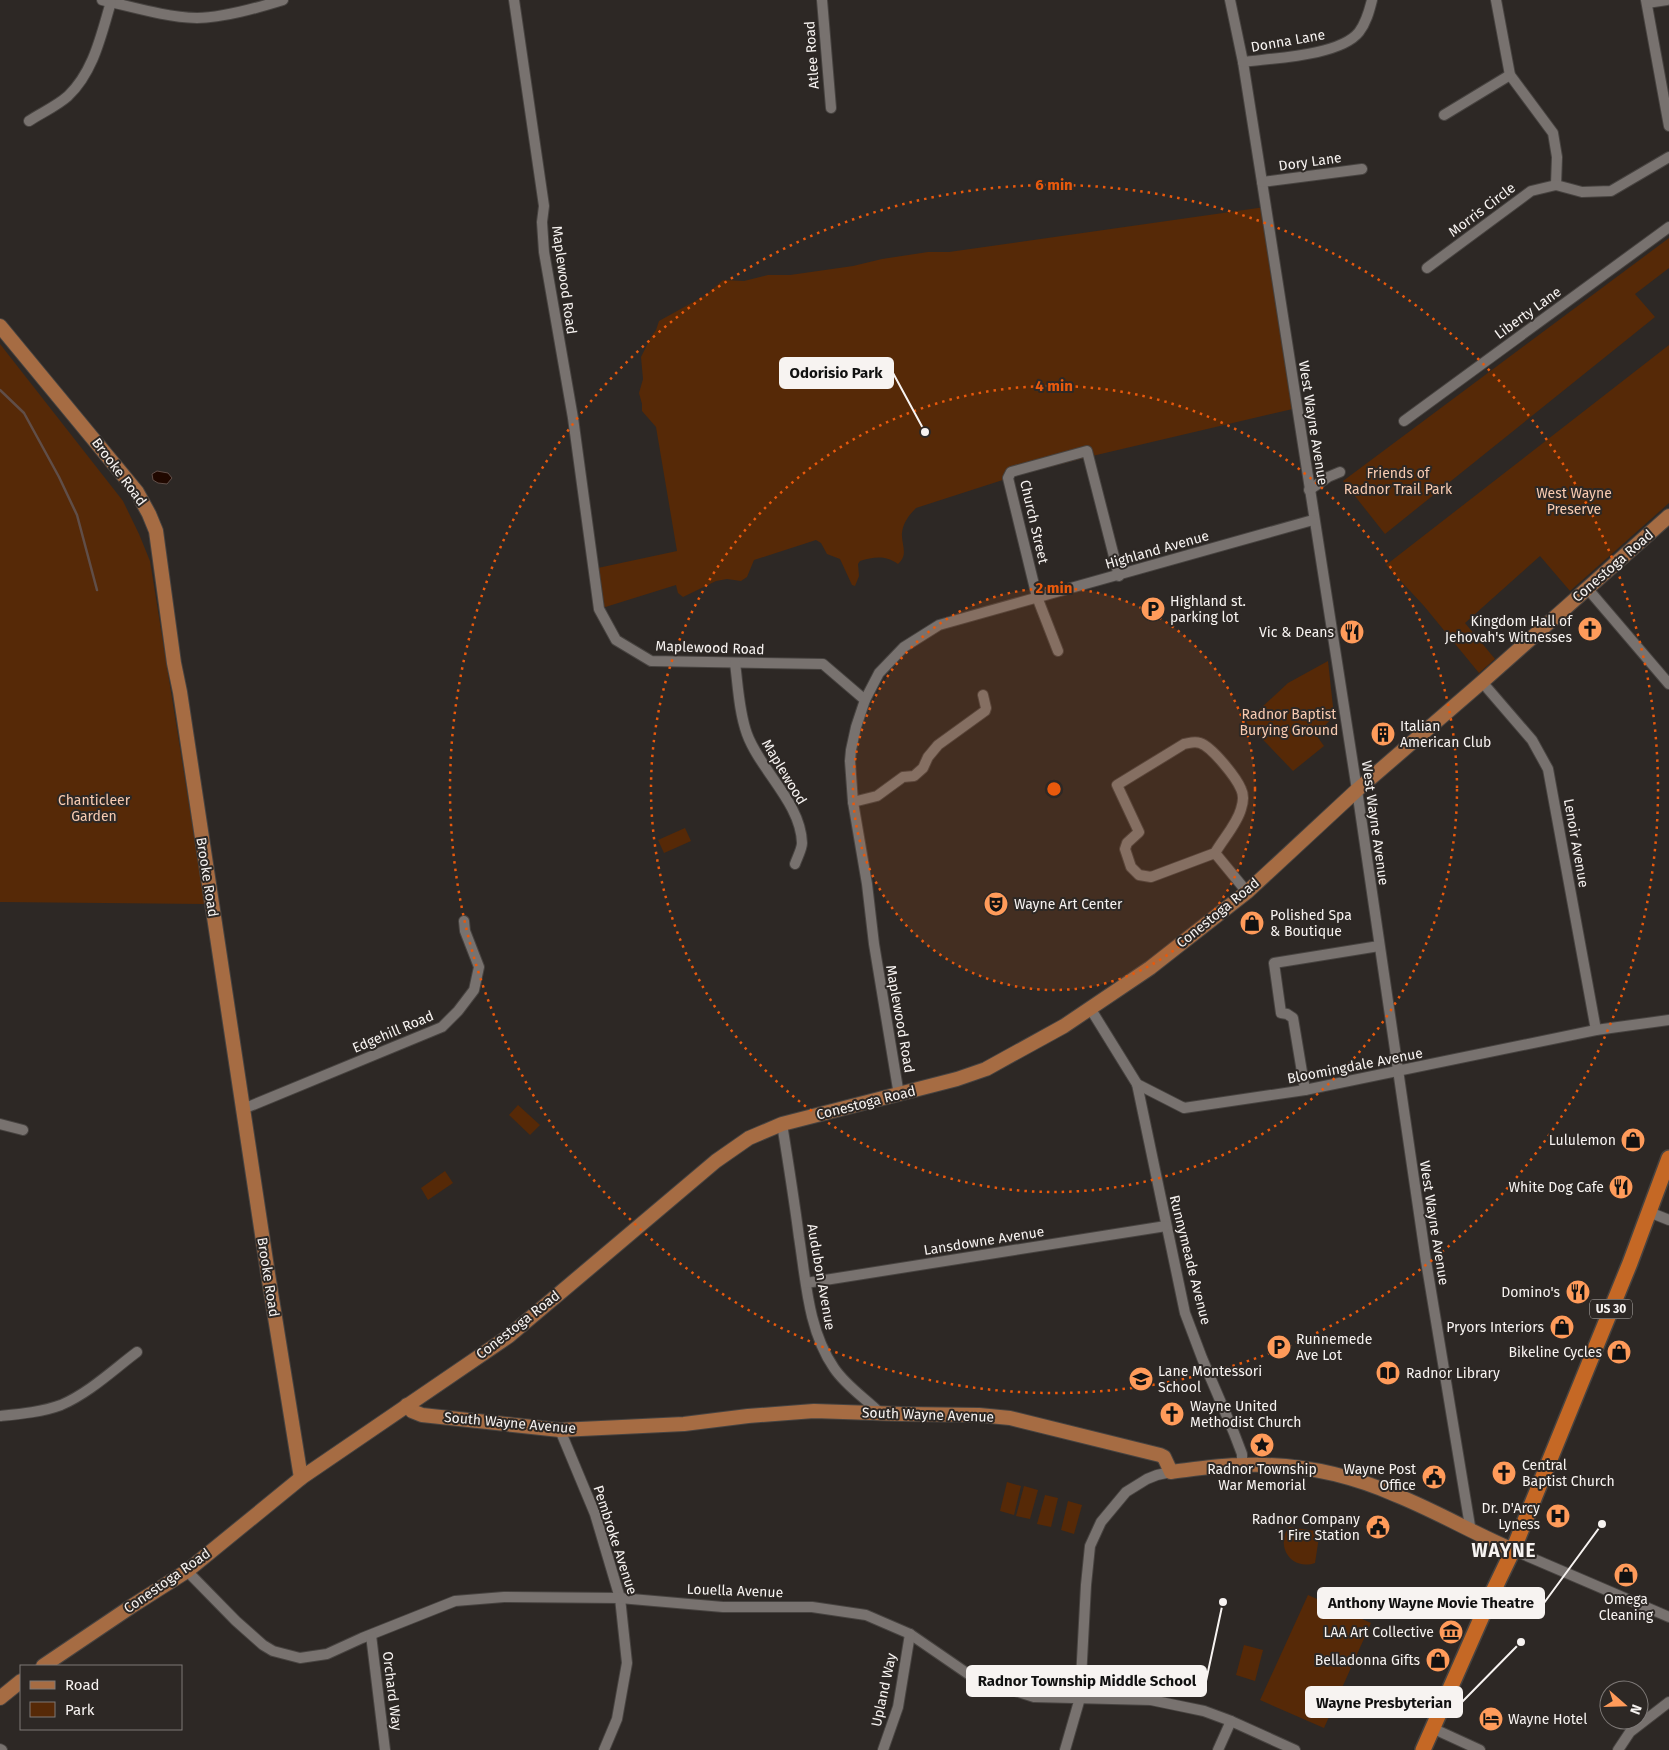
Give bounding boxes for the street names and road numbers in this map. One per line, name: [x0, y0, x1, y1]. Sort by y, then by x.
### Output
street label: Atlee Road: [801, 20, 823, 90]
street label: Donna Lane: [1249, 26, 1327, 56]
street label: Dory Lane: [1277, 149, 1343, 175]
street label: Morris Circle: [1445, 179, 1519, 241]
street label: Maplewood Road: [548, 225, 580, 335]
street label: Liberty Lane: [1491, 283, 1565, 343]
street label: West Wayne Avenue: [1295, 360, 1331, 486]
street label: Brooke Road: [88, 435, 150, 509]
street label: Church Street: [1016, 478, 1052, 567]
street label: Conestoga Road: [1569, 526, 1657, 606]
street label: Highland Avenue: [1103, 527, 1211, 573]
street label: Maplewood Road: [655, 638, 765, 658]
street label: Maplewood: [758, 736, 810, 808]
street label: West Wayne Avenue: [1358, 760, 1392, 886]
street label: Lenoir Avenue: [1560, 797, 1592, 889]
street label: Brooke Road: [192, 836, 222, 918]
street label: Conestoga Road: [1173, 874, 1263, 952]
street label: Maplewood Road: [882, 964, 918, 1074]
street label: Edgehill Road: [350, 1007, 436, 1057]
street label: Bloomingdale Avenue: [1286, 1045, 1424, 1087]
street label: Conestoga Road: [815, 1082, 917, 1124]
street label: West Wayne Avenue: [1416, 1160, 1452, 1286]
street label: Runnymeade Avenue: [1166, 1193, 1214, 1327]
street label: Audubon Avenue: [803, 1223, 839, 1331]
street label: Lansdowne Avenue: [923, 1223, 1045, 1259]
street label: Brooke Road: [253, 1236, 283, 1318]
street label: Conestoga Road: [473, 1287, 563, 1363]
road number: US 30: [1590, 1300, 1632, 1318]
street label: South Wayne Avenue: [862, 1404, 994, 1426]
street label: South Wayne Avenue: [443, 1409, 577, 1437]
street label: Pembroke Avenue: [589, 1483, 641, 1597]
street label: Conestoga Road: [120, 1545, 214, 1617]
street label: Louella Avenue: [686, 1581, 784, 1601]
street label: Orchard Way: [379, 1650, 405, 1732]
street label: Upland Way: [868, 1651, 900, 1728]

